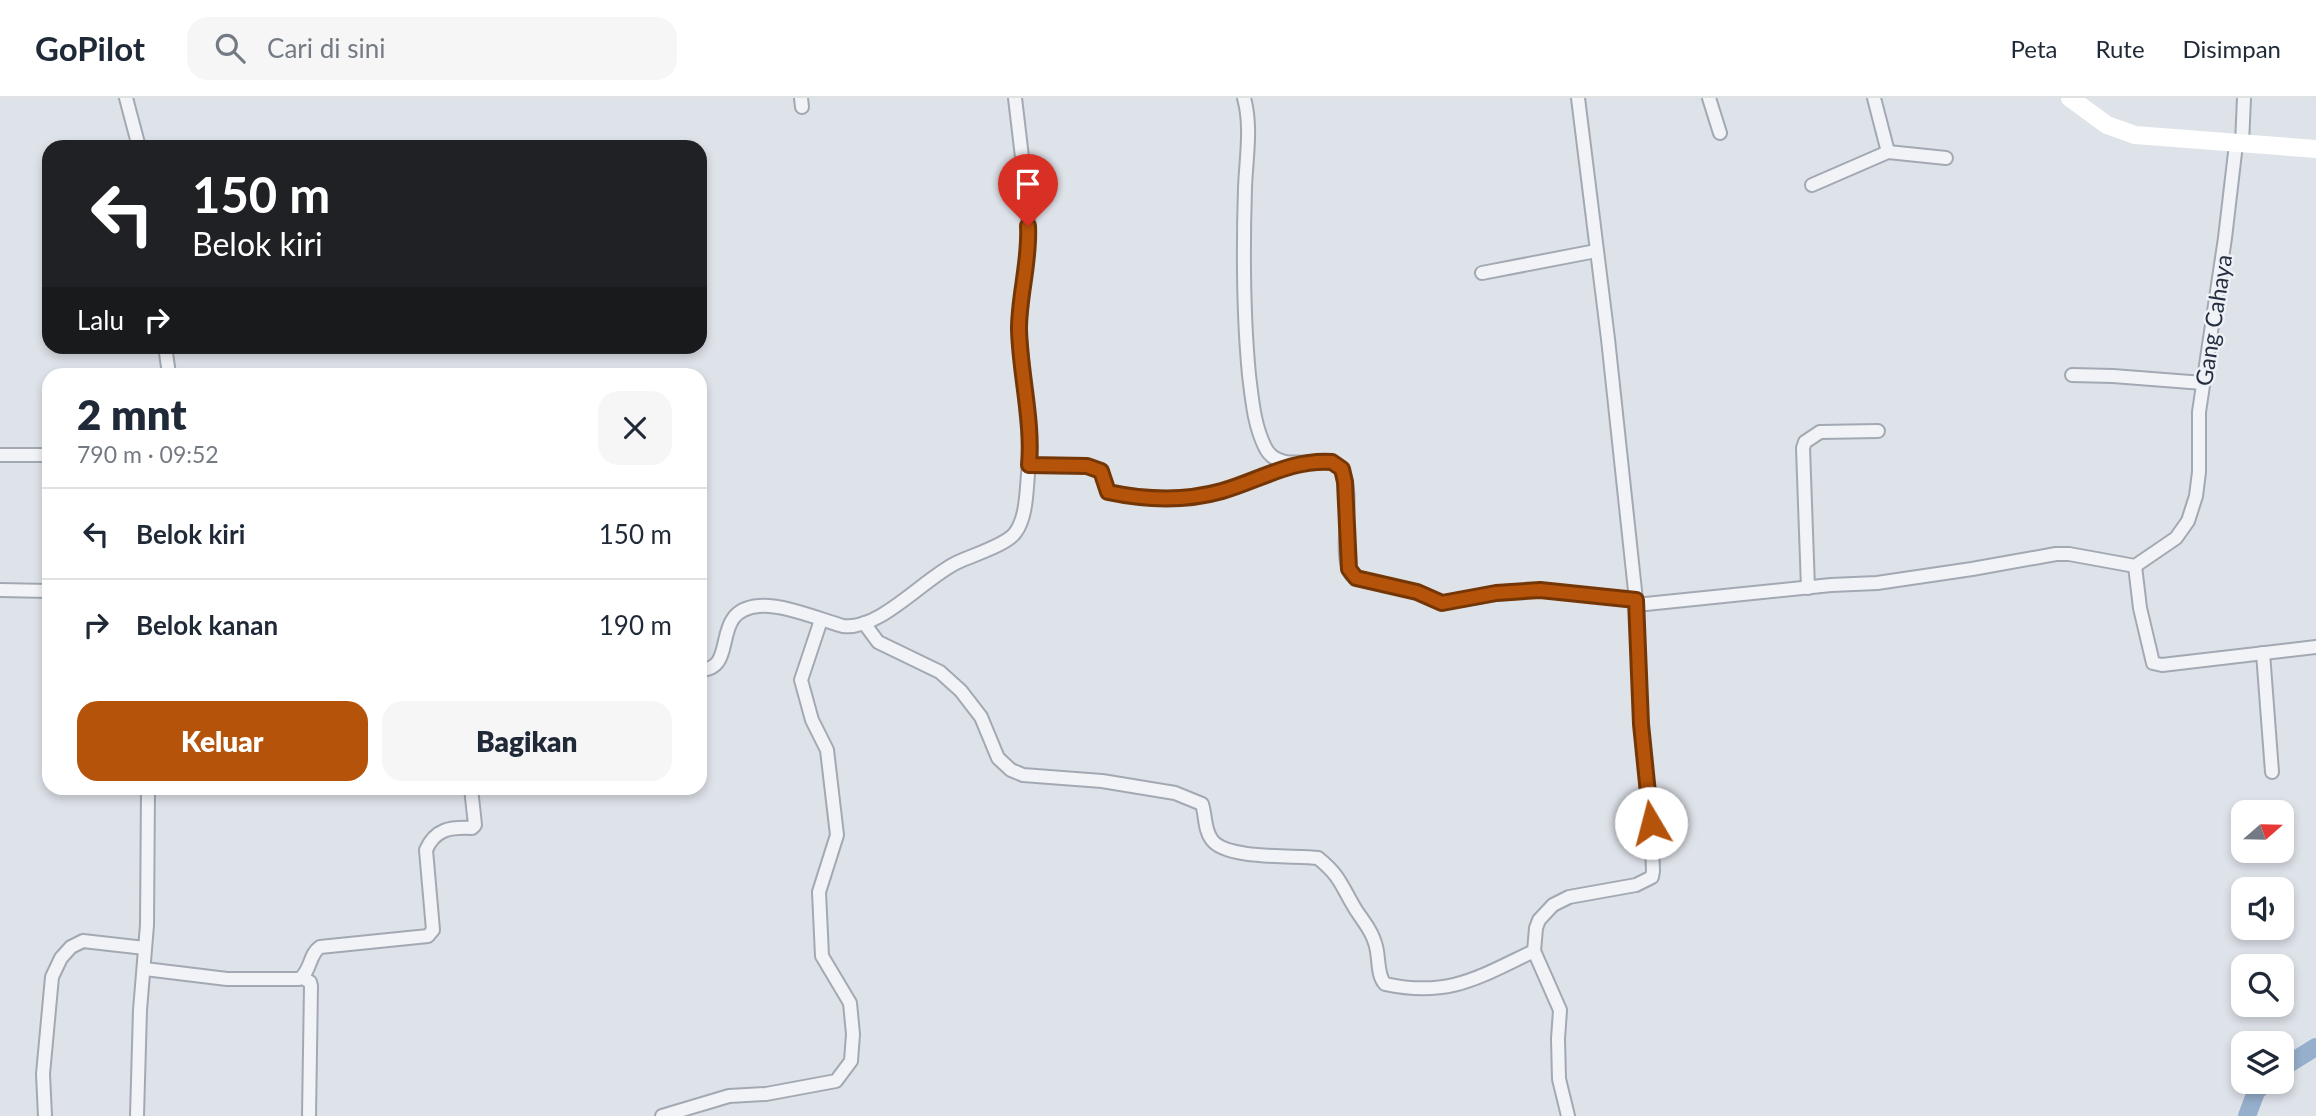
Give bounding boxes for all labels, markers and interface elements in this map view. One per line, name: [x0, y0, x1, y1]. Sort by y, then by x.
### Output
search box: [187, 17, 677, 80]
text: GoPilot: [35, 28, 145, 68]
icon: search: [211, 29, 249, 67]
text: Cari di sini: [267, 32, 385, 64]
text: Peta: [2011, 34, 2057, 63]
text: Rute: [2095, 34, 2145, 63]
text: Disimpan: [2183, 34, 2281, 63]
pin: [998, 154, 1058, 226]
text: 150 m: [192, 165, 330, 223]
icon: arrive: [1009, 165, 1047, 203]
icon: left: [77, 168, 168, 259]
text: Belok kiri: [192, 224, 323, 263]
street label: Gang Cahaya: [2189, 252, 2237, 388]
icon: right: [138, 301, 176, 339]
text: Lalu: [77, 304, 124, 336]
text: 2 mnt: [77, 389, 187, 439]
button: close: [598, 391, 672, 465]
text: 790 m · 09:52: [77, 440, 219, 468]
icon: left: [77, 515, 115, 553]
text: Belok kiri: [136, 518, 245, 550]
text: 150 m: [599, 518, 672, 550]
icon: right: [77, 606, 115, 644]
text: Belok kanan: [136, 609, 278, 641]
text: 190 m: [599, 609, 672, 641]
button: Keluar: [77, 701, 368, 781]
button: Bagikan: [382, 701, 672, 781]
position arrow: [1614, 786, 1688, 860]
north arrow: [2231, 800, 2294, 863]
map controls: [2231, 800, 2294, 1094]
button: sound: [2231, 877, 2294, 940]
button: search: [2231, 954, 2294, 1017]
button: layers: [2231, 1031, 2294, 1094]

